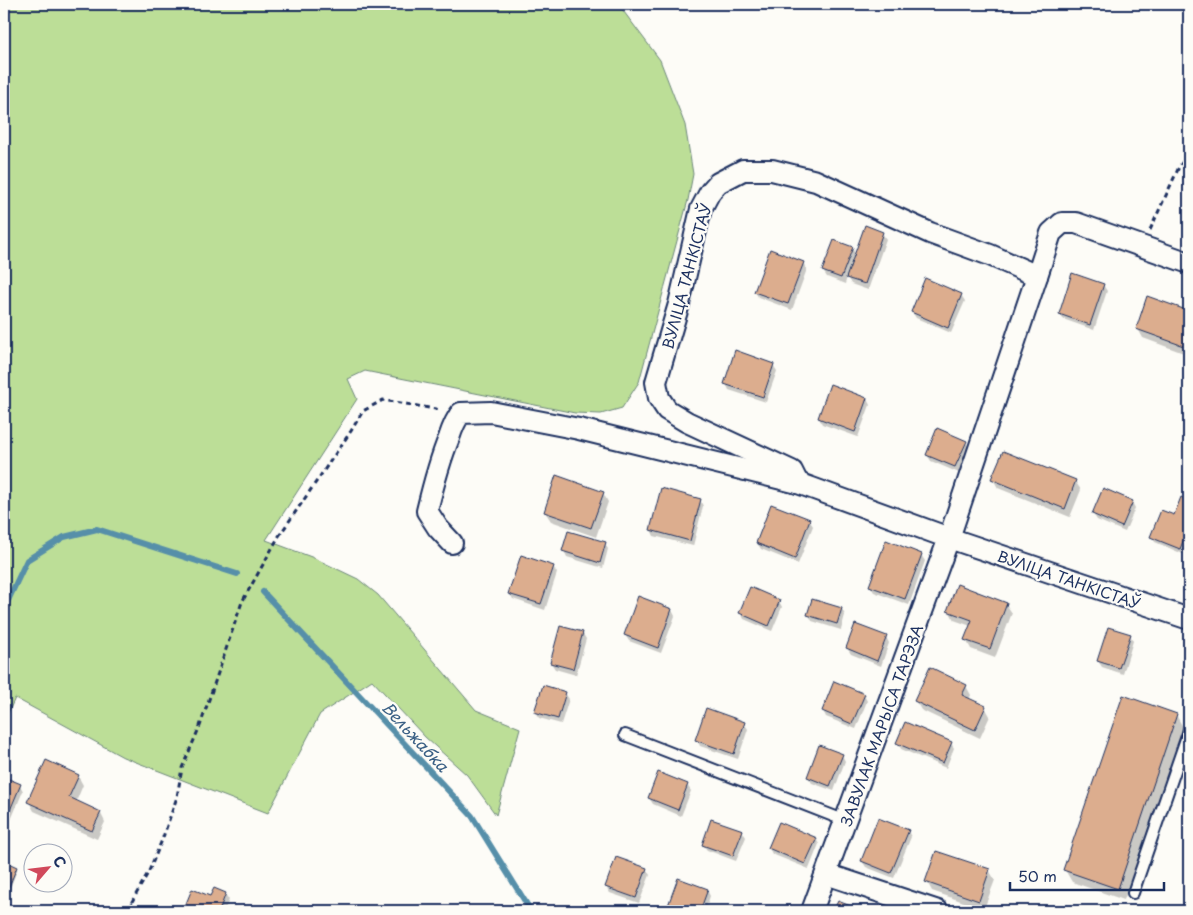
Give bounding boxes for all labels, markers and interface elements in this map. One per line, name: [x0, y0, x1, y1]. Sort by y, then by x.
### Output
street label: ВУЛІЦА ТАНКІСТАЎ: [655, 200, 717, 351]
street label: ВУЛІЦА ТАНКІСТАЎ: [994, 544, 1144, 614]
street label: ЗАВУЛАК МАРЫСА ТАРЭЗА: [834, 621, 928, 829]
water label: Вельжабка: [377, 695, 456, 777]
north arrow: [22, 842, 72, 892]
text: С: [48, 852, 72, 871]
scale bar: [1010, 860, 1164, 892]
text: 50 m: [1018, 864, 1057, 887]

